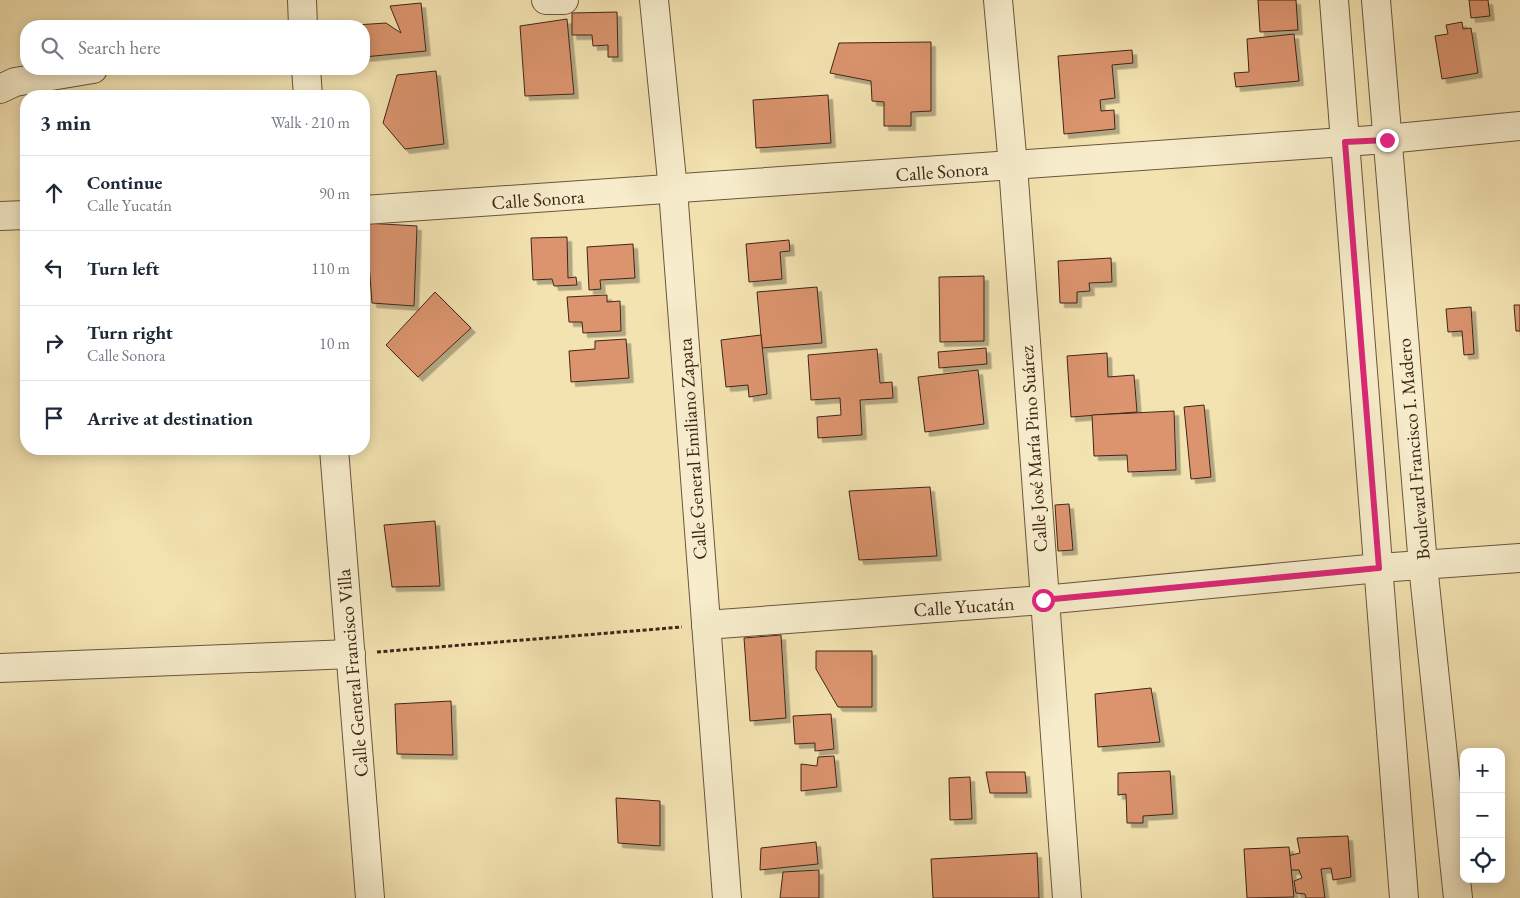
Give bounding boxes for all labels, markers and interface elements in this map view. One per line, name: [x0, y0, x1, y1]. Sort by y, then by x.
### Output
search box: [20, 20, 370, 75]
icon: search: [38, 34, 66, 62]
text: Search here: [78, 35, 160, 60]
text: 3 min: [40, 109, 91, 136]
text: Walk · 210 m: [271, 112, 350, 133]
route end: [1376, 129, 1399, 152]
street label: Calle Sonora: [895, 156, 990, 187]
text: Continue: [87, 170, 162, 195]
icon: ahead: [40, 179, 68, 207]
text: 90 m: [319, 183, 350, 204]
street label: Calle Sonora: [491, 184, 586, 215]
text: Calle Yucatán: [87, 195, 172, 216]
icon: left: [40, 254, 68, 282]
text: Turn left: [87, 256, 159, 281]
text: 110 m: [311, 258, 350, 279]
text: Turn right: [87, 320, 173, 345]
icon: right: [40, 329, 68, 357]
text: 10 m: [319, 333, 350, 354]
street label: Calle General Emiliano Zapata: [672, 337, 713, 561]
street label: Boulevard Francisco I. Madero: [1391, 337, 1436, 561]
street label: Calle José María Pino Suárez: [1014, 344, 1053, 553]
text: Calle Sonora: [87, 345, 165, 366]
icon: arrive: [40, 404, 68, 432]
text: Arrive at destination: [87, 406, 253, 431]
street label: Calle General Francisco Villa: [331, 567, 374, 778]
route start: [1032, 589, 1055, 612]
street label: Calle Yucatán: [913, 591, 1015, 622]
map controls: [1460, 748, 1505, 883]
button: +: [1460, 748, 1505, 793]
button: −: [1460, 793, 1505, 838]
button: locate: [1460, 838, 1505, 883]

